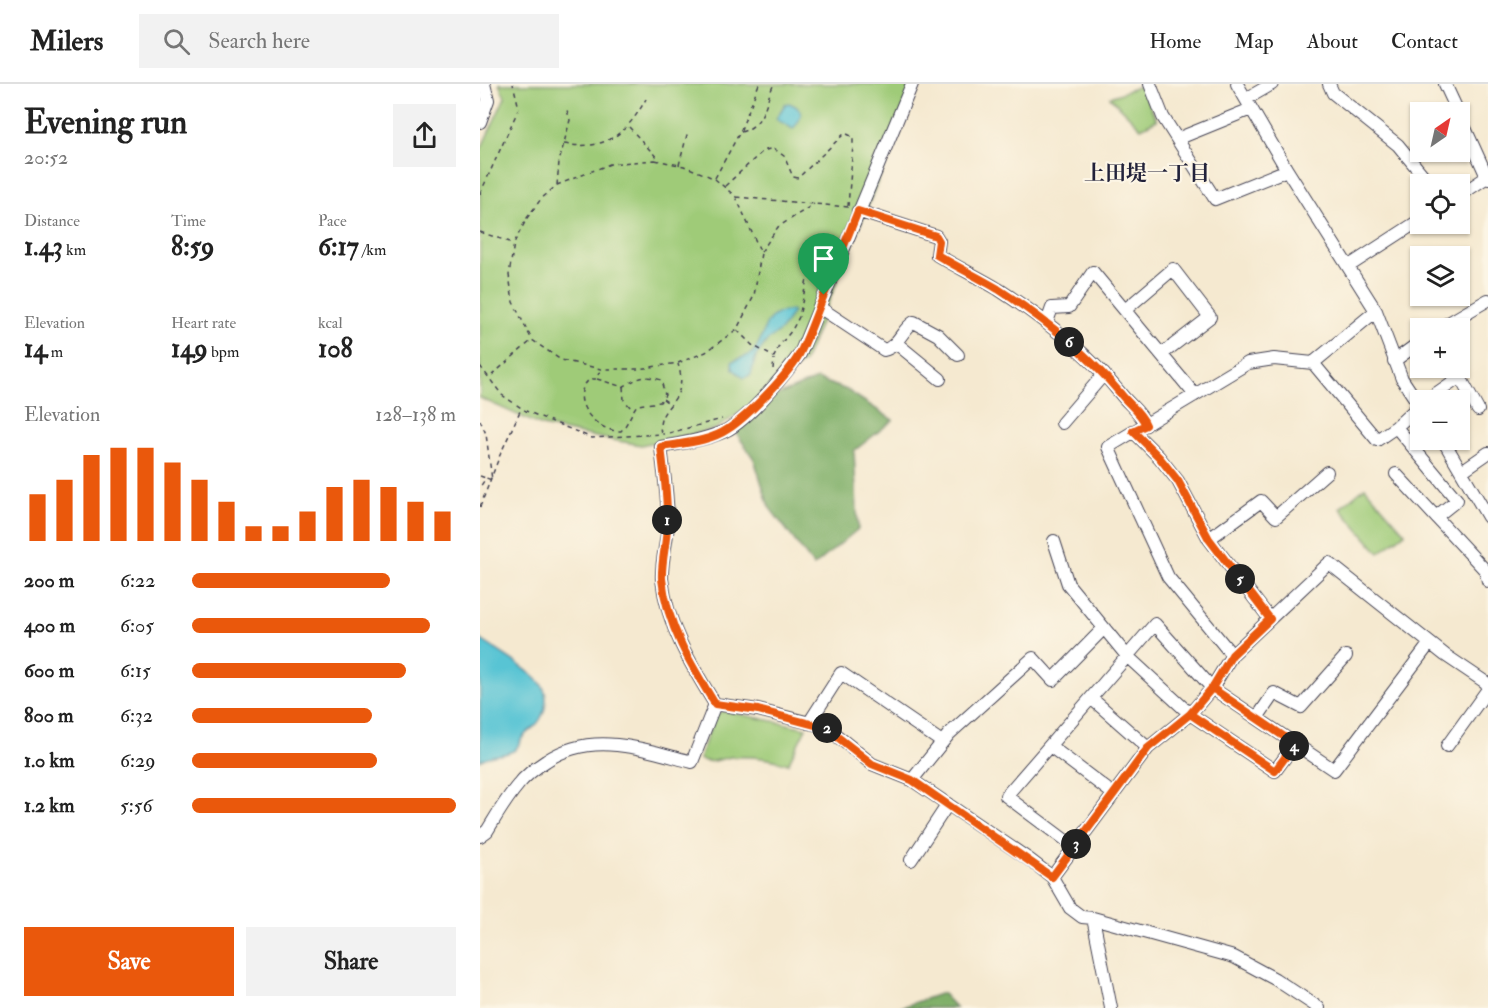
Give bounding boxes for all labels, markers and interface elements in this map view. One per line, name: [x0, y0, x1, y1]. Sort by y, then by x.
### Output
search box: [139, 14, 559, 68]
text: Milers: [30, 24, 103, 59]
icon: search: [160, 25, 193, 58]
text: Search here: [208, 27, 310, 55]
text: Home: [1149, 28, 1201, 55]
text: Map: [1234, 28, 1274, 55]
text: About: [1307, 28, 1358, 55]
text: Contact: [1391, 28, 1458, 55]
text: Evening run: [24, 102, 187, 143]
north arrow: [1410, 102, 1470, 162]
map controls: [1410, 102, 1470, 450]
button: share: [393, 104, 456, 167]
text: 20:52: [24, 145, 68, 170]
district label: 上田堤一丁目: [1084, 160, 1210, 187]
button: locate: [1410, 174, 1470, 234]
text: Distance: [24, 211, 80, 231]
text: Time: [171, 211, 206, 231]
text: Pace: [318, 211, 347, 231]
text: 1.43: [24, 231, 63, 263]
text: 8:59: [171, 231, 214, 263]
text: 6:17: [318, 231, 359, 263]
pin: [798, 233, 849, 295]
text: km: [63, 240, 86, 260]
text: /km: [359, 240, 386, 260]
icon: arrive: [807, 242, 840, 275]
button: layers: [1410, 246, 1470, 306]
text: Elevation: [24, 313, 85, 333]
text: Heart rate: [171, 313, 236, 333]
text: kcal: [318, 313, 343, 333]
button: +: [1410, 318, 1470, 378]
pin: 6: [1054, 327, 1084, 357]
text: 6: [1065, 332, 1073, 352]
text: 14: [24, 333, 47, 365]
text: 149: [171, 333, 208, 365]
text: 108: [318, 333, 353, 365]
text: m: [47, 342, 63, 362]
text: bpm: [208, 342, 239, 362]
button: −: [1410, 390, 1470, 450]
text: Elevation: [24, 402, 100, 427]
text: 128–138 m: [375, 402, 456, 427]
pin: 1: [652, 505, 682, 535]
text: 1: [664, 510, 670, 530]
pin: 5: [1225, 564, 1255, 594]
text: 200 m: [24, 568, 74, 593]
text: 6:22: [120, 568, 155, 593]
text: 5: [1236, 569, 1244, 589]
text: 400 m: [24, 613, 75, 638]
text: 6:05: [120, 613, 154, 638]
text: 600 m: [24, 658, 74, 683]
text: 6:15: [120, 658, 151, 683]
text: 800 m: [24, 703, 74, 728]
text: 6:32: [120, 703, 153, 728]
pin: 2: [812, 713, 842, 743]
text: 2: [823, 718, 831, 738]
pin: 4: [1279, 731, 1309, 761]
text: 4: [1290, 736, 1298, 756]
text: 1.0 km: [24, 748, 75, 773]
text: 6:29: [120, 748, 155, 773]
text: 1.2 km: [24, 793, 74, 818]
text: 5:56: [120, 793, 153, 818]
pin: 3: [1061, 829, 1091, 859]
text: 3: [1073, 834, 1079, 854]
button: Save: [24, 927, 234, 996]
button: Share: [246, 927, 456, 996]

